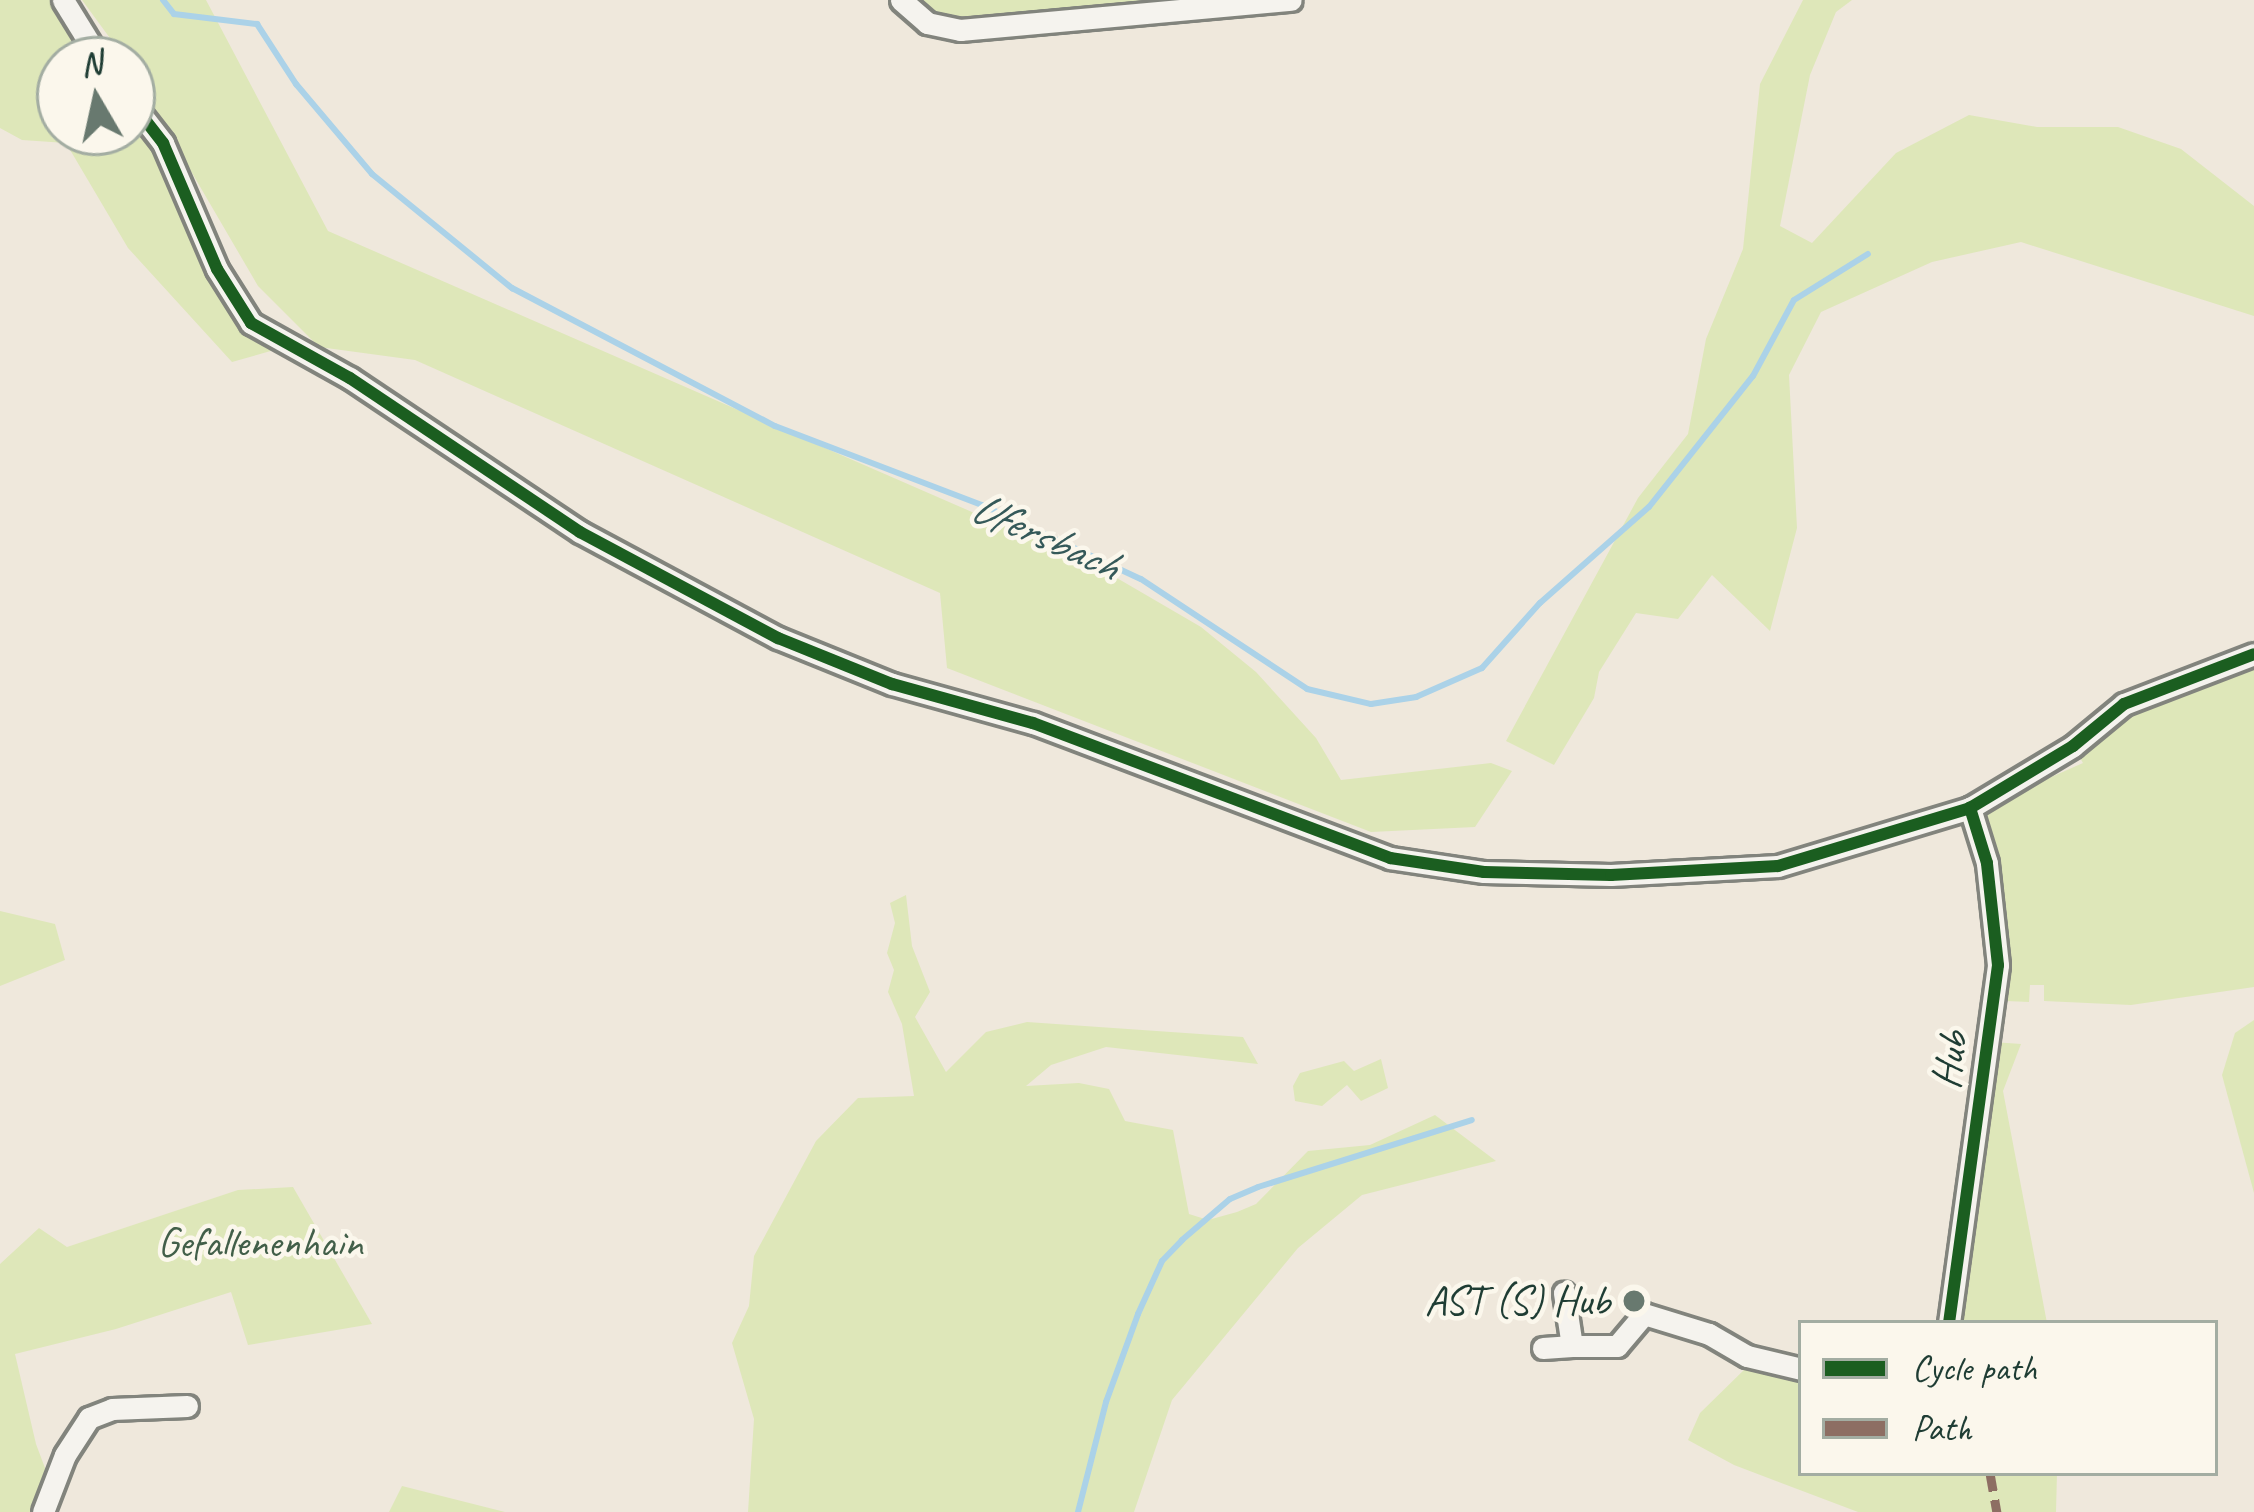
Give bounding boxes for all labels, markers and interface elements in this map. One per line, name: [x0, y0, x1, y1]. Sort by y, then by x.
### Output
north arrow: [36, 36, 156, 156]
text: N: [77, 41, 104, 86]
water label: Ufersbach: [963, 480, 1127, 592]
street label: Hub: [1921, 1028, 1979, 1092]
park label: Gefallenenhain: [157, 1218, 363, 1268]
place label: AST (S) Hub: [1425, 1276, 1610, 1326]
marker: AST (S) Hub: [1621, 1288, 1647, 1314]
legend: [1798, 1320, 2218, 1476]
text: Cycle path: [1912, 1345, 2037, 1391]
text: Path: [1912, 1405, 1971, 1451]

